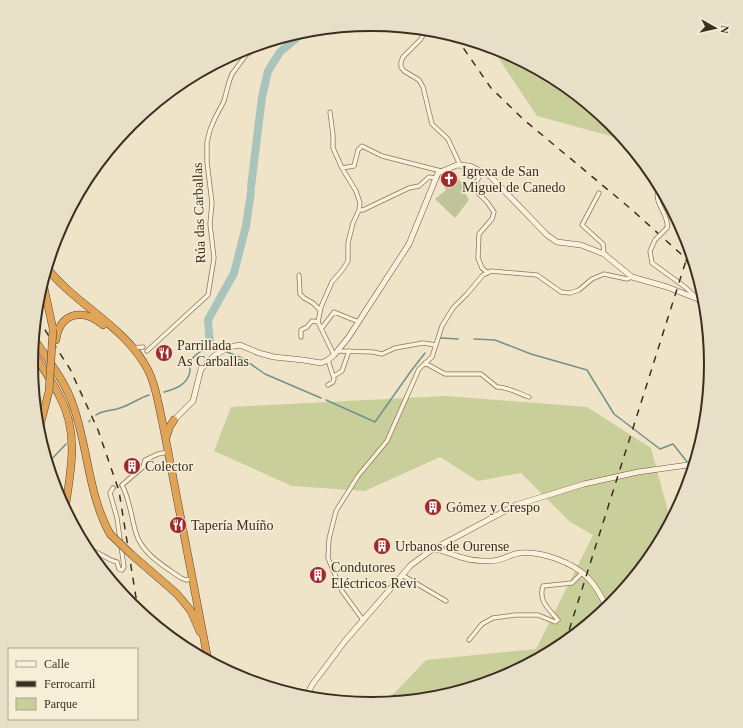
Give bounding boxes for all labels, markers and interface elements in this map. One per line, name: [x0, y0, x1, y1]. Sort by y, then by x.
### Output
north arrow: [695, 8, 735, 48]
text: N: [718, 25, 731, 34]
street label: Rúa das Carballas: [190, 162, 208, 264]
place label: Igrexa de San Miguel de Canedo: [462, 164, 565, 195]
church icon: Igrexa de San Miguel de Canedo: [439, 169, 459, 189]
place label: Parrillada As Carballas: [177, 338, 249, 369]
restaurant icon: Parrillada As Carballas: [154, 343, 174, 363]
building icon: Colector: [122, 456, 142, 476]
place label: Colector: [145, 459, 194, 474]
building icon: Gómez y Crespo: [423, 497, 443, 517]
place label: Gómez y Crespo: [446, 500, 540, 515]
restaurant icon: Tapería Muíño: [168, 515, 188, 535]
place label: Tapería Muíño: [191, 518, 274, 533]
building icon: Urbanos de Ourense: [372, 536, 392, 556]
place label: Urbanos de Ourense: [395, 539, 509, 554]
place label: Condutores Eléctricos Revi: [331, 560, 417, 591]
building icon: Condutores Eléctricos Revi: [308, 565, 328, 585]
legend: [8, 648, 138, 720]
text: Calle: [44, 657, 69, 671]
text: Ferrocarril: [44, 677, 96, 691]
text: Parque: [44, 697, 77, 711]

